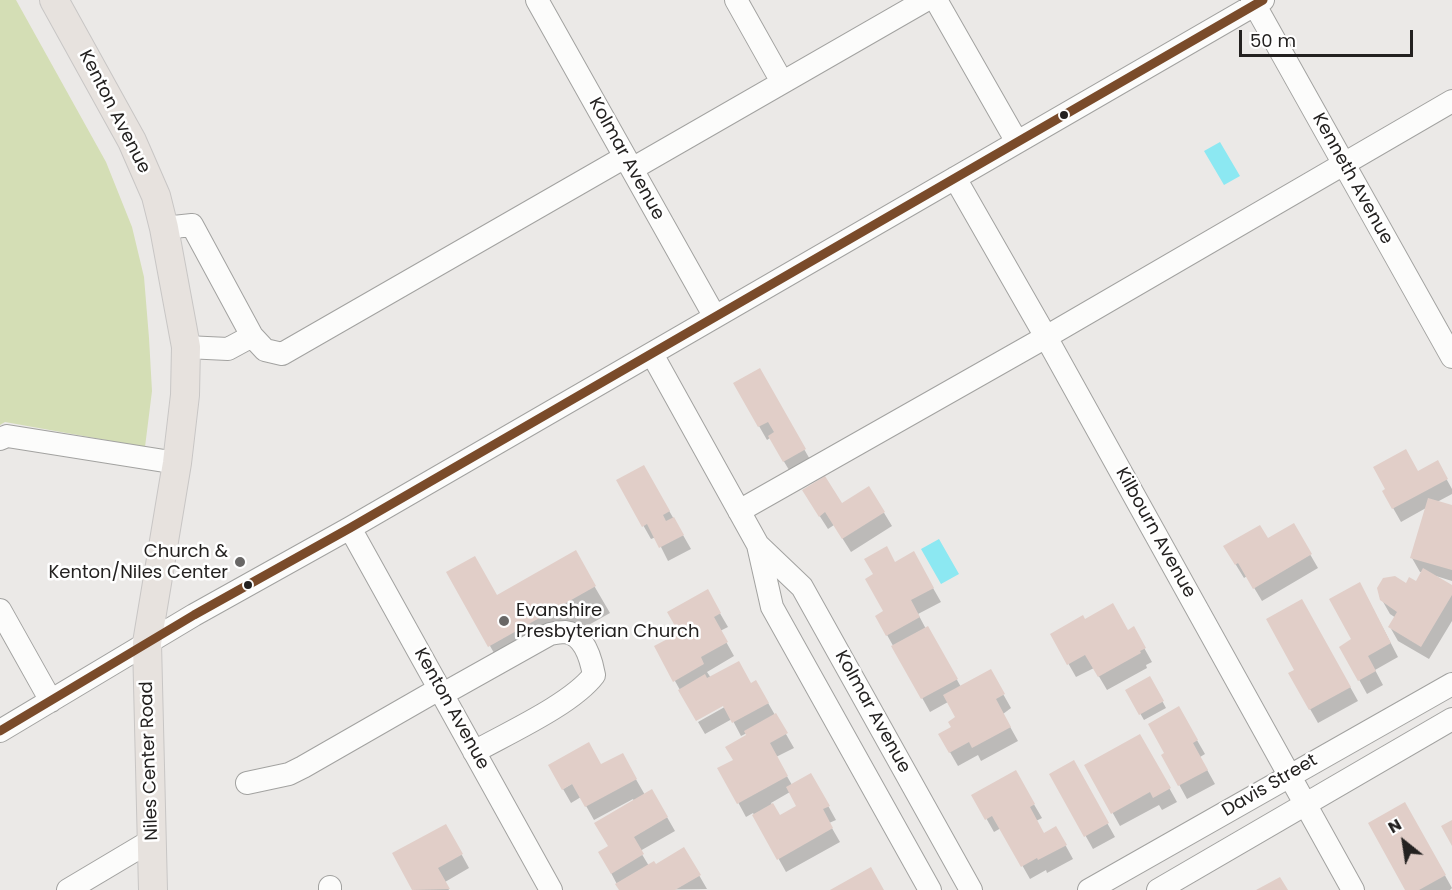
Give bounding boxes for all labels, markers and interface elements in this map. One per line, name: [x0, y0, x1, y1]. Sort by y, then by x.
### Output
scale bar: [1242, 18, 1416, 56]
text: 50 m: [1250, 28, 1296, 53]
street label: Kenton Avenue: [74, 47, 154, 177]
street label: Kolmar Avenue: [583, 94, 669, 224]
unlabelled marker: [1058, 109, 1070, 121]
street label: Kenneth Avenue: [1307, 110, 1397, 248]
street label: Kilbourn Avenue: [1110, 464, 1200, 602]
place label: Church & Kenton/Niles Center: [49, 541, 228, 584]
marker: Church & Kenton/Niles Center: [233, 555, 247, 569]
unlabelled marker: [242, 579, 254, 591]
place label: Evanshire Presbyterian Church: [516, 600, 699, 642]
marker: Evanshire Presbyterian Church: [497, 614, 511, 628]
street label: Kenton Avenue: [409, 645, 493, 773]
street label: Kolmar Avenue: [829, 647, 915, 777]
street label: Niles Center Road: [136, 681, 164, 841]
street label: Davis Street: [1219, 750, 1321, 822]
north arrow: [1374, 812, 1434, 872]
text: N: [1384, 813, 1406, 839]

